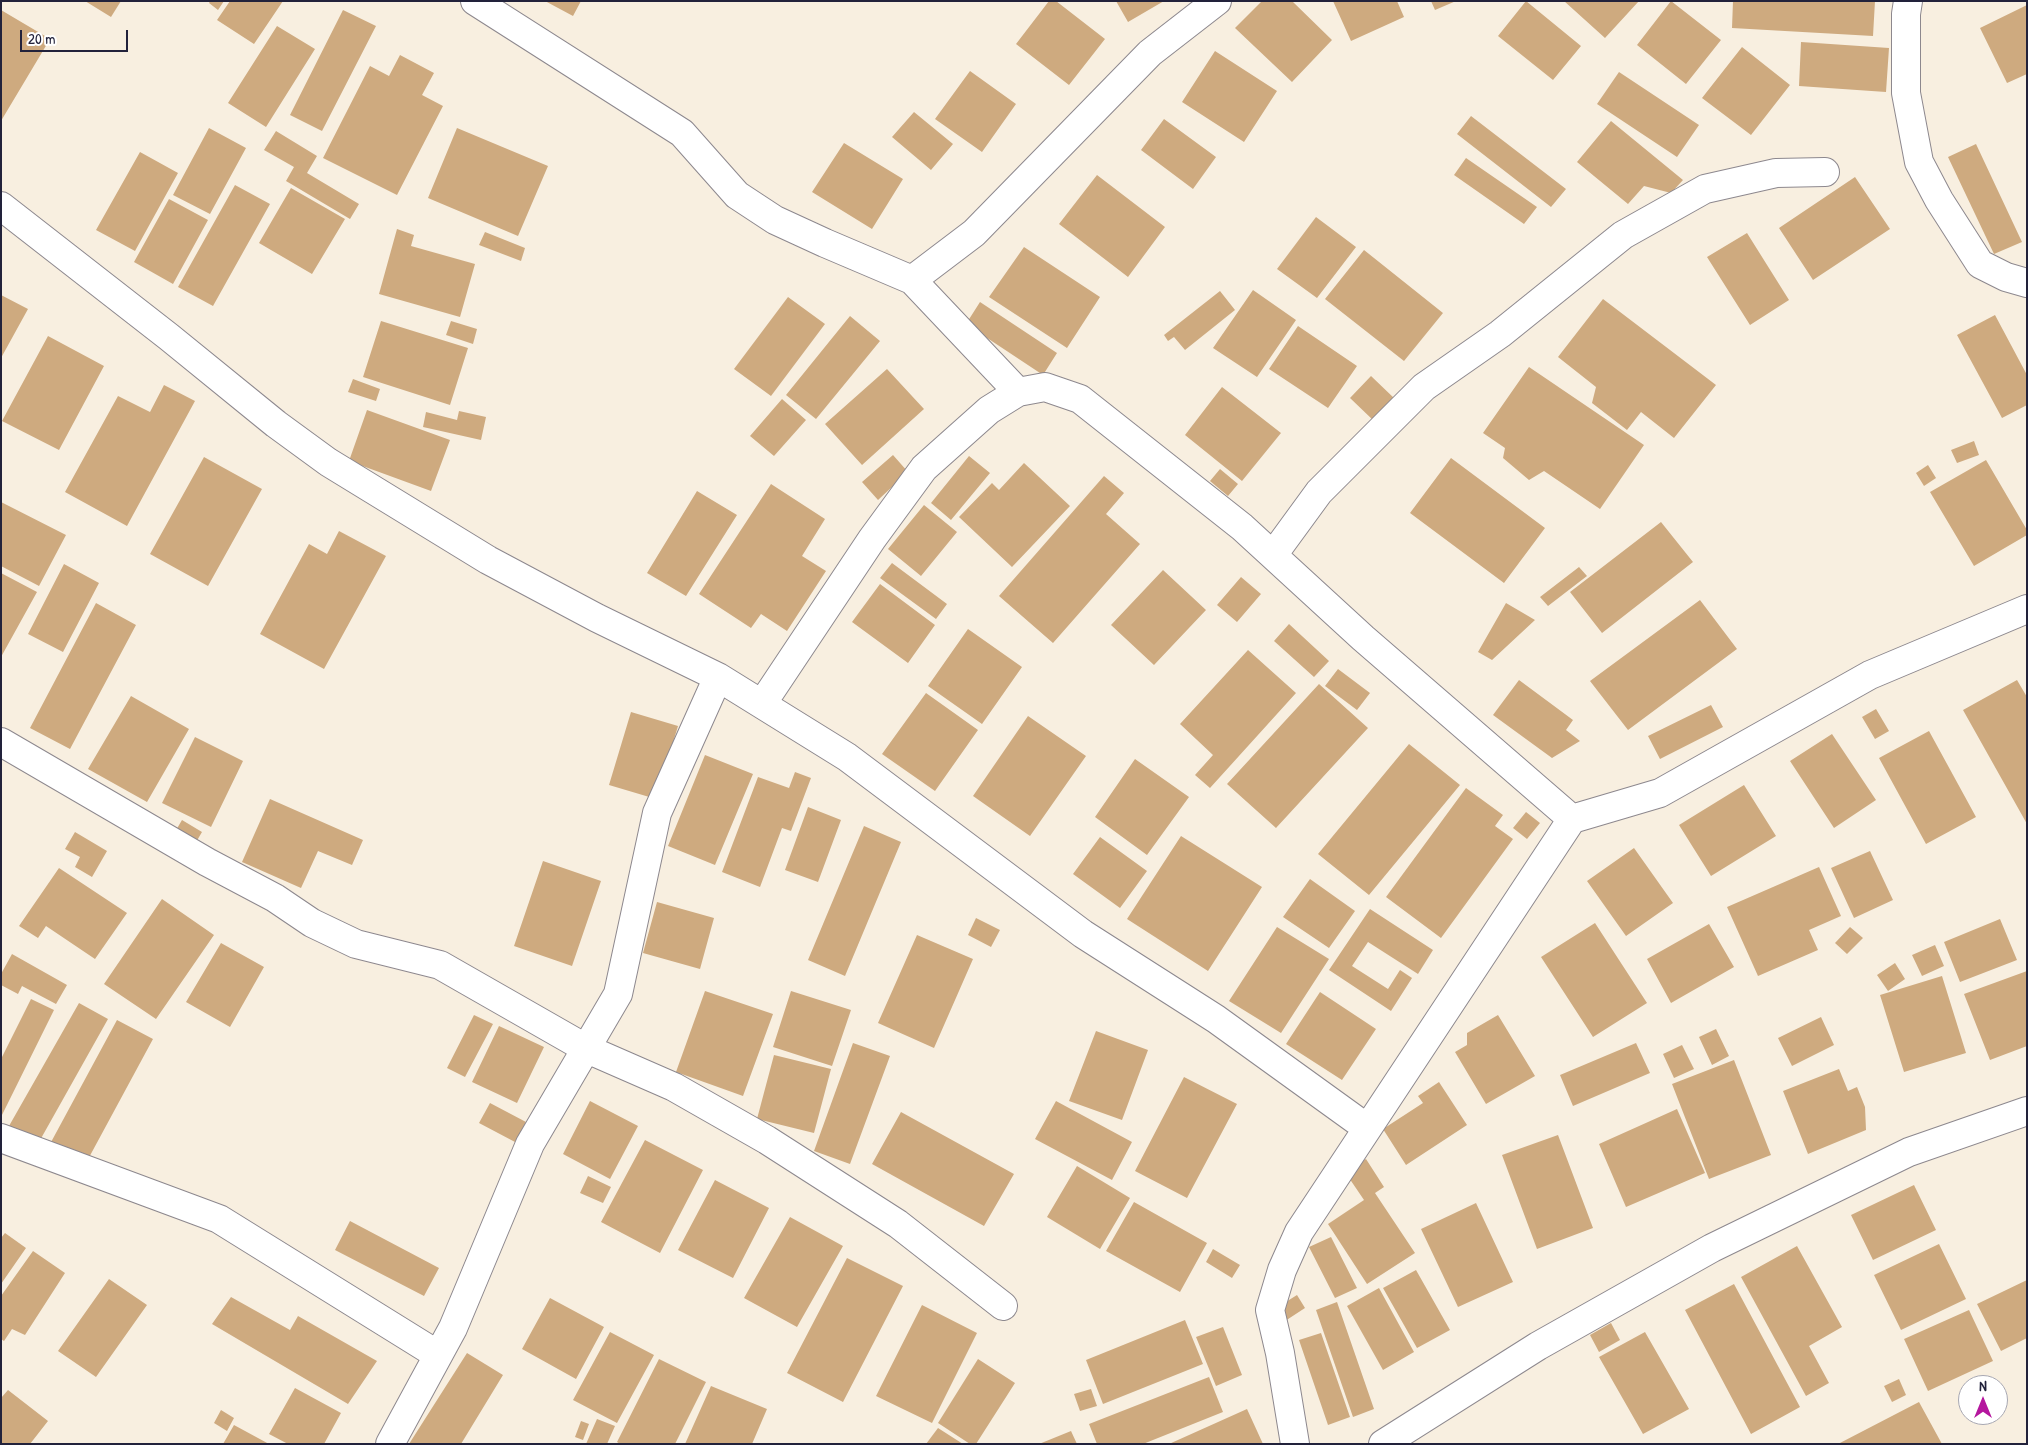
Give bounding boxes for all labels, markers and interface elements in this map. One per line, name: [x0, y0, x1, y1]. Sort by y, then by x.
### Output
scale bar: [22, 20, 130, 52]
text: 20 m: [28, 28, 55, 49]
north arrow: [1958, 1375, 2008, 1425]
text: N: [1979, 1376, 1987, 1395]

